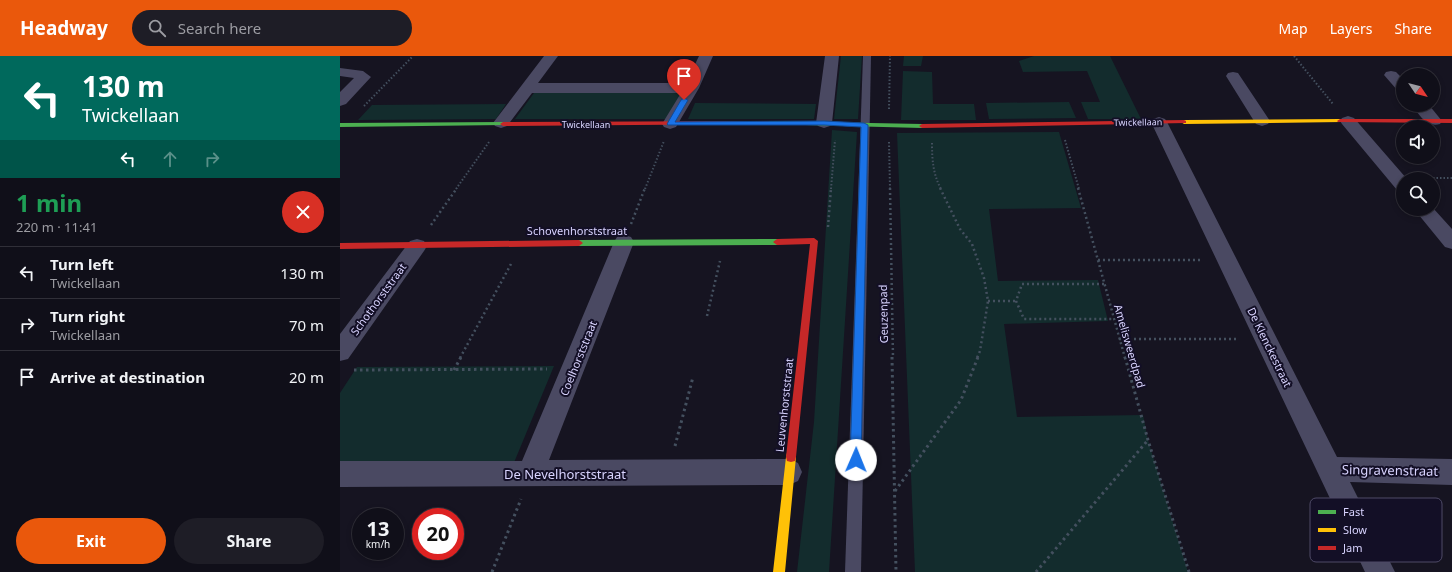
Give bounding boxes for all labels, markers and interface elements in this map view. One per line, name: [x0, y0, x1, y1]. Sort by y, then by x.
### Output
search box: [132, 10, 412, 46]
text: Headway: [20, 15, 108, 41]
icon: search: [146, 17, 168, 39]
text: Search here: [178, 18, 261, 38]
text: Map: [1279, 19, 1308, 38]
text: Layers: [1330, 19, 1372, 38]
text: Share: [1394, 19, 1432, 38]
pin: [667, 59, 701, 100]
icon: arrive: [673, 65, 695, 87]
text: 130 m: [82, 67, 165, 105]
north arrow: [1396, 68, 1440, 112]
map controls: [1396, 68, 1440, 216]
icon: left: [16, 72, 68, 124]
text: Twickellaan: [82, 103, 179, 127]
street label: Twickellaan: [1114, 115, 1162, 129]
street label: Twickellaan: [562, 118, 610, 131]
button: sound: [1396, 120, 1440, 164]
icon: left: [117, 148, 139, 170]
icon: ahead: [159, 148, 181, 170]
icon: right: [201, 148, 223, 170]
button: search: [1396, 172, 1440, 216]
text: 1 min: [16, 186, 82, 219]
button: close: [282, 191, 324, 233]
text: 220 m · 11:41: [16, 218, 97, 236]
street label: Schovenhorststraat: [527, 223, 627, 238]
text: Turn left: [50, 254, 114, 274]
street label: Schothorststraat: [347, 260, 409, 338]
icon: left: [16, 262, 38, 284]
text: 130 m: [280, 263, 324, 283]
text: Twickellaan: [50, 274, 120, 292]
street label: Geuzenpad: [875, 284, 891, 344]
street label: Amelisweerdpad: [1111, 302, 1149, 390]
street label: De Klenckestraat: [1244, 305, 1296, 389]
text: Turn right: [50, 306, 125, 326]
icon: right: [16, 314, 38, 336]
text: 70 m: [289, 315, 324, 335]
street label: Coelhorststraat: [556, 318, 600, 398]
text: Twickellaan: [50, 326, 120, 344]
street label: Leuvenhorststraat: [772, 357, 796, 453]
icon: arrive: [16, 366, 38, 388]
text: Arrive at destination: [50, 367, 205, 387]
text: 20 m: [289, 367, 324, 387]
position arrow: [835, 439, 877, 481]
street label: Singravenstraat: [1342, 460, 1439, 480]
street label: De Nevelhorststraat: [504, 465, 626, 483]
legend: [1310, 498, 1442, 562]
text: Fast: [1343, 504, 1364, 519]
speed limit sign: 20: [412, 508, 464, 560]
text: 13: [367, 515, 389, 542]
button: Exit: [16, 518, 166, 564]
button: Share: [174, 518, 324, 564]
text: Slow: [1343, 522, 1367, 537]
text: km/h: [366, 537, 390, 551]
text: Jam: [1342, 540, 1362, 555]

